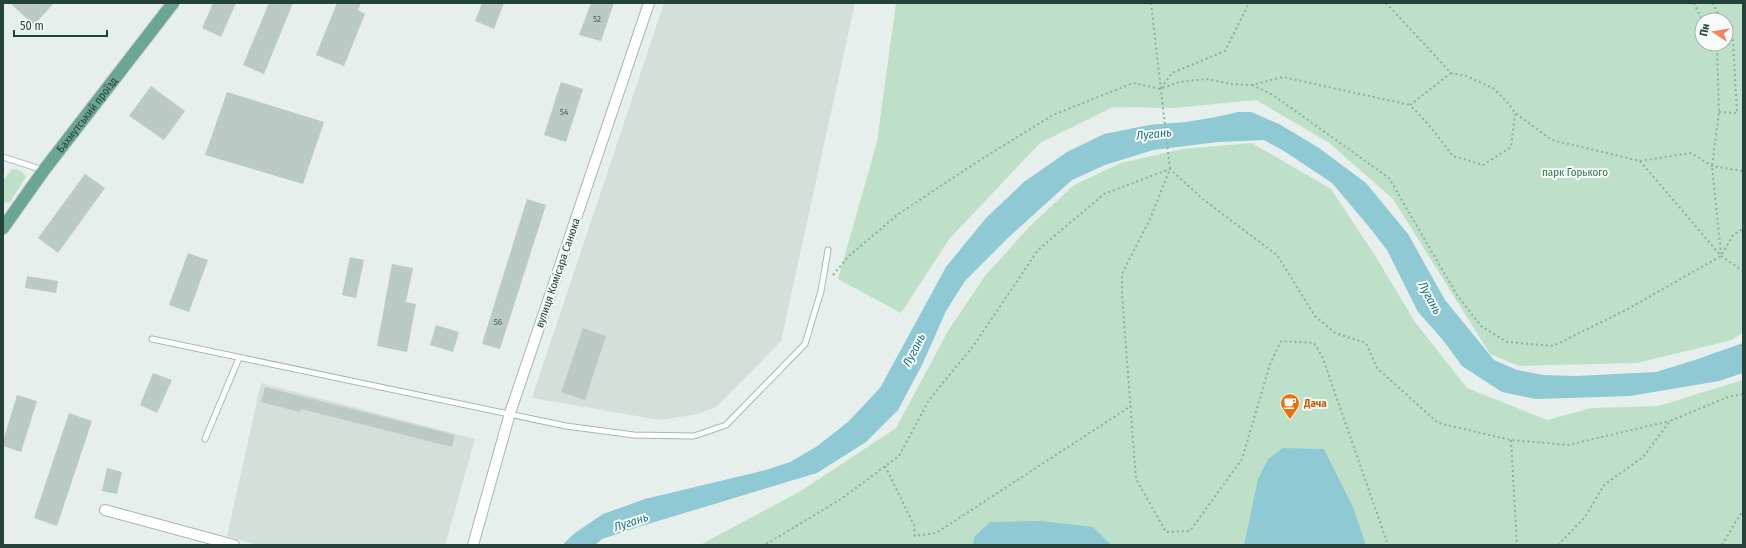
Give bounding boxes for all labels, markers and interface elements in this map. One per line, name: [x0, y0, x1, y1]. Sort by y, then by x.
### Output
scale bar: [14, 12, 107, 38]
north arrow: [1694, 12, 1734, 52]
house number: 52: [593, 14, 601, 24]
text: 50 m: [20, 19, 44, 33]
text: Пн: [1697, 22, 1712, 37]
street label: Бахмутський проїзд: [54, 74, 120, 155]
house number: 54: [560, 107, 569, 117]
water label: Лугань: [1135, 125, 1173, 143]
park label: парк Горького: [1542, 166, 1608, 179]
street label: вулиця Комісара Санюка: [533, 216, 583, 330]
water label: Лугань: [1415, 278, 1445, 317]
house number: 56: [494, 317, 503, 327]
water label: Лугань: [899, 331, 928, 370]
cafe icon: Дача: [1279, 392, 1301, 420]
place label: Дача: [1303, 397, 1327, 410]
water label: Лугань: [611, 510, 650, 534]

